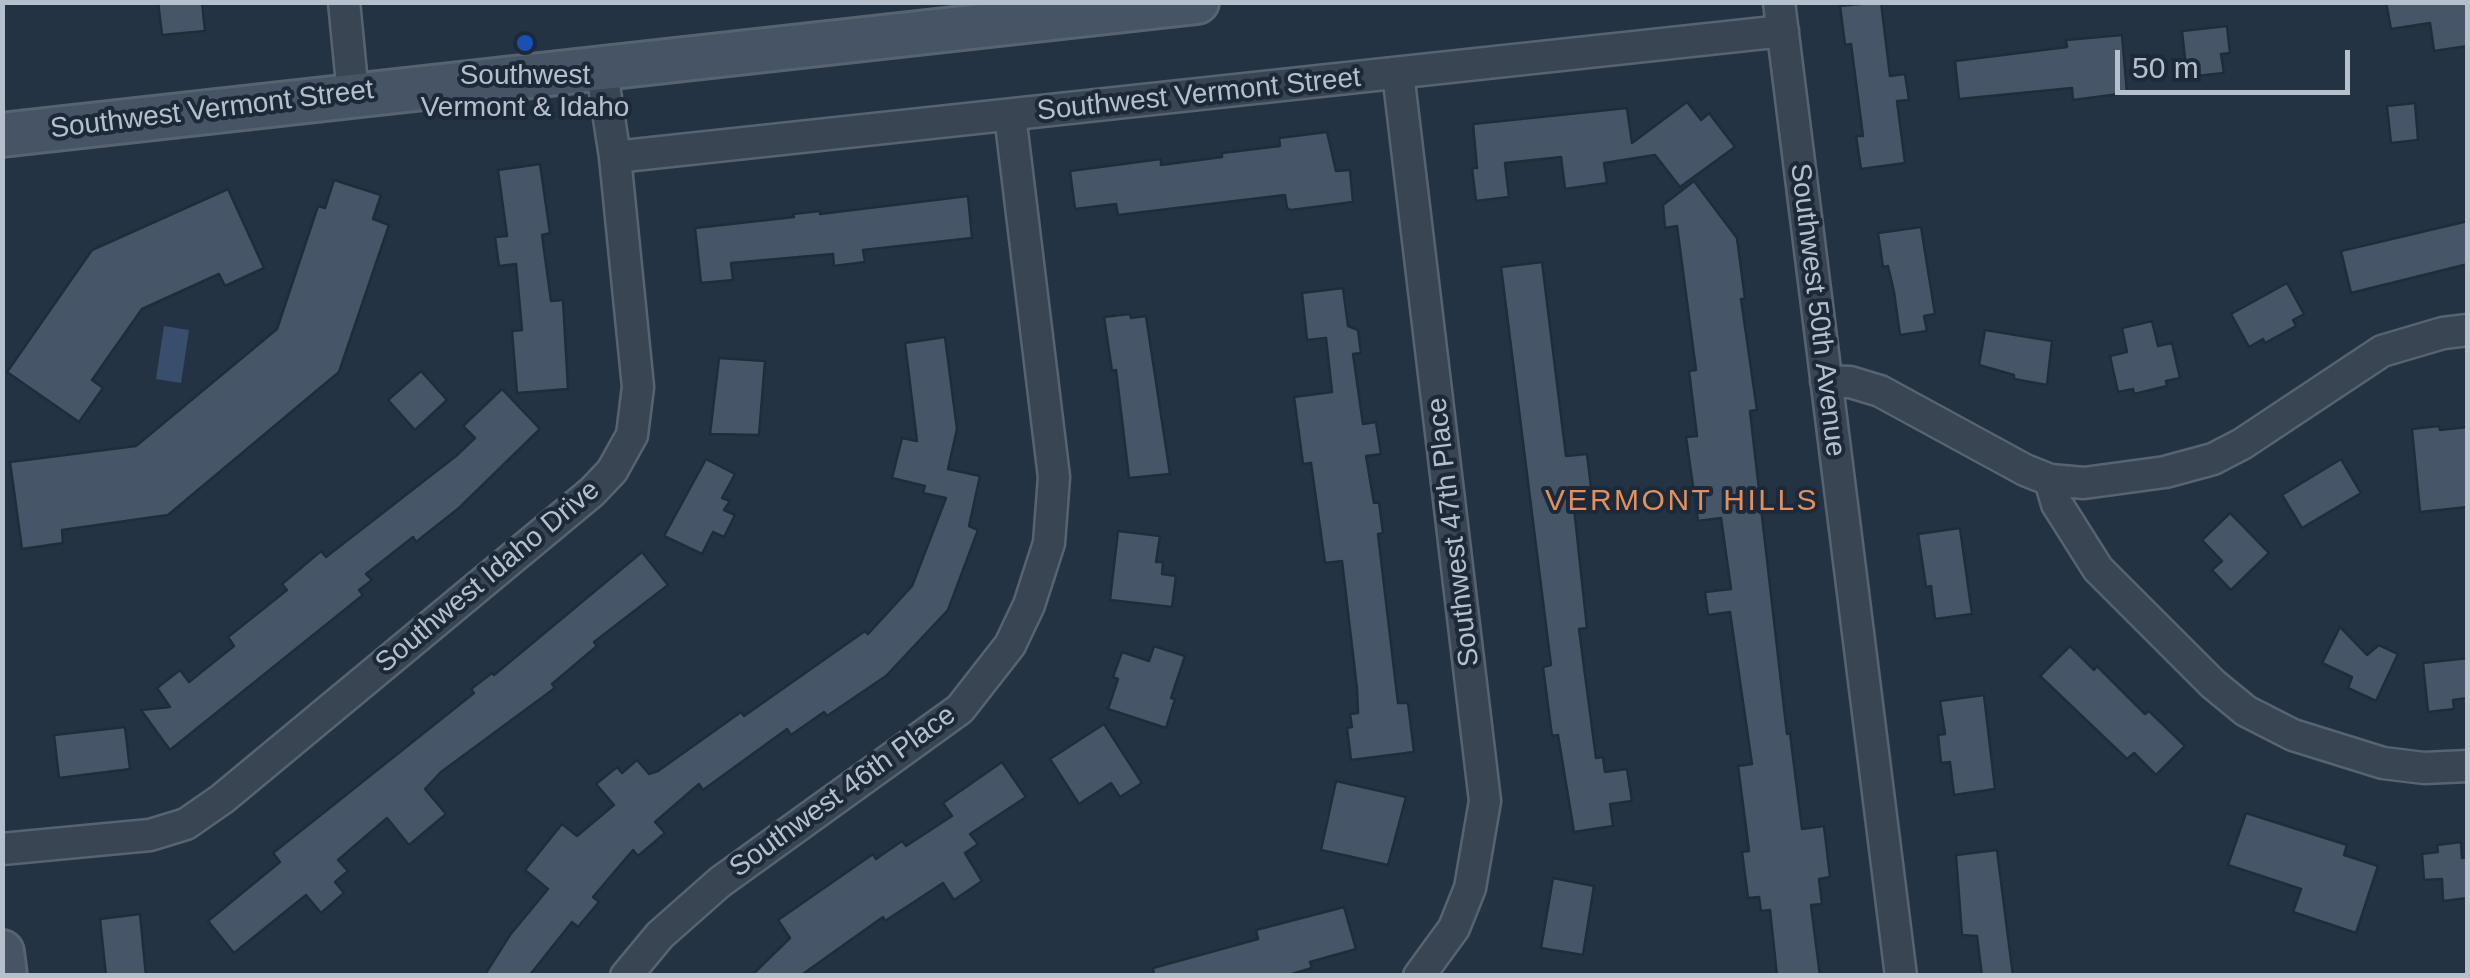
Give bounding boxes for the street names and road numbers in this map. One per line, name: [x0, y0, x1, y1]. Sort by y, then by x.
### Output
street label: Southwest Vermont Street: [1035, 61, 1363, 129]
street label: Southwest Vermont Street: [49, 74, 375, 146]
street label: Southwest 50th Avenue: [1782, 161, 1852, 459]
street label: Southwest 47th Place: [1421, 396, 1487, 668]
street label: Southwest Idaho Drive: [369, 474, 607, 680]
street label: Southwest 46th Place: [724, 699, 962, 885]

